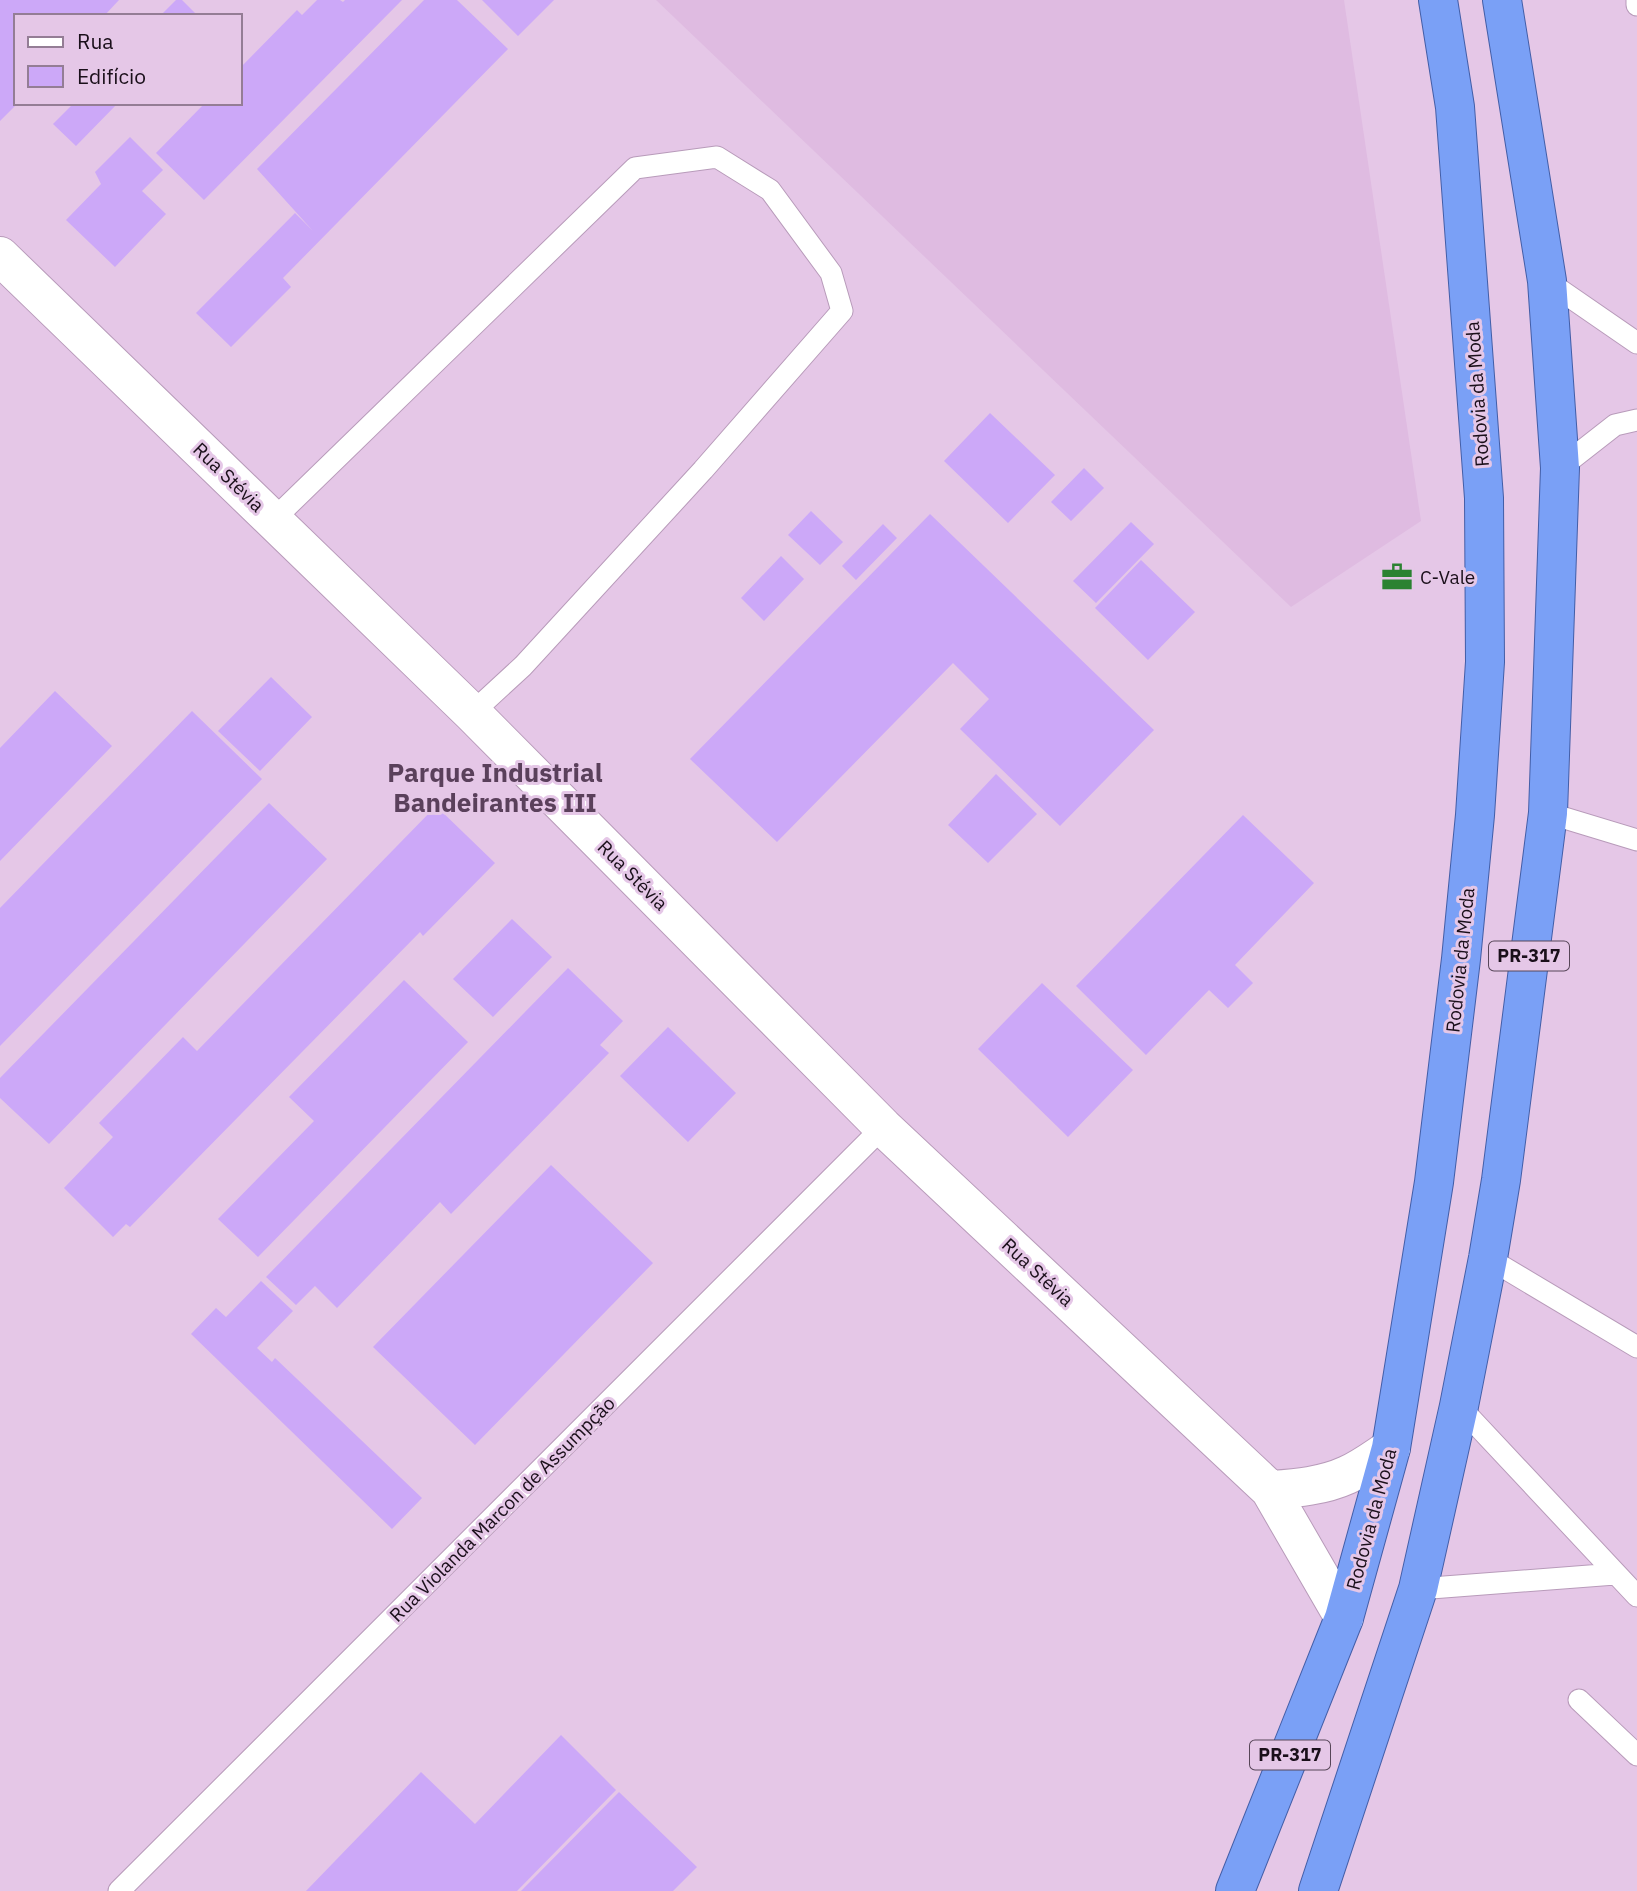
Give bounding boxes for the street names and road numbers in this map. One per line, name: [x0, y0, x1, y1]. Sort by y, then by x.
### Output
street label: Rodovia da Moda: [1460, 321, 1494, 467]
street label: Rua Stévia: [188, 437, 270, 517]
street label: Rua Stévia: [593, 835, 673, 915]
street label: Rodovia da Moda: [1440, 886, 1480, 1034]
road number: PR-317: [1489, 942, 1569, 971]
street label: Rua Stévia: [997, 1233, 1079, 1311]
street label: Rua Violanda Marcon de Assumpção: [384, 1391, 620, 1627]
street label: Rodovia da Moda: [1341, 1446, 1401, 1592]
road number: PR-317: [1250, 1740, 1330, 1770]

